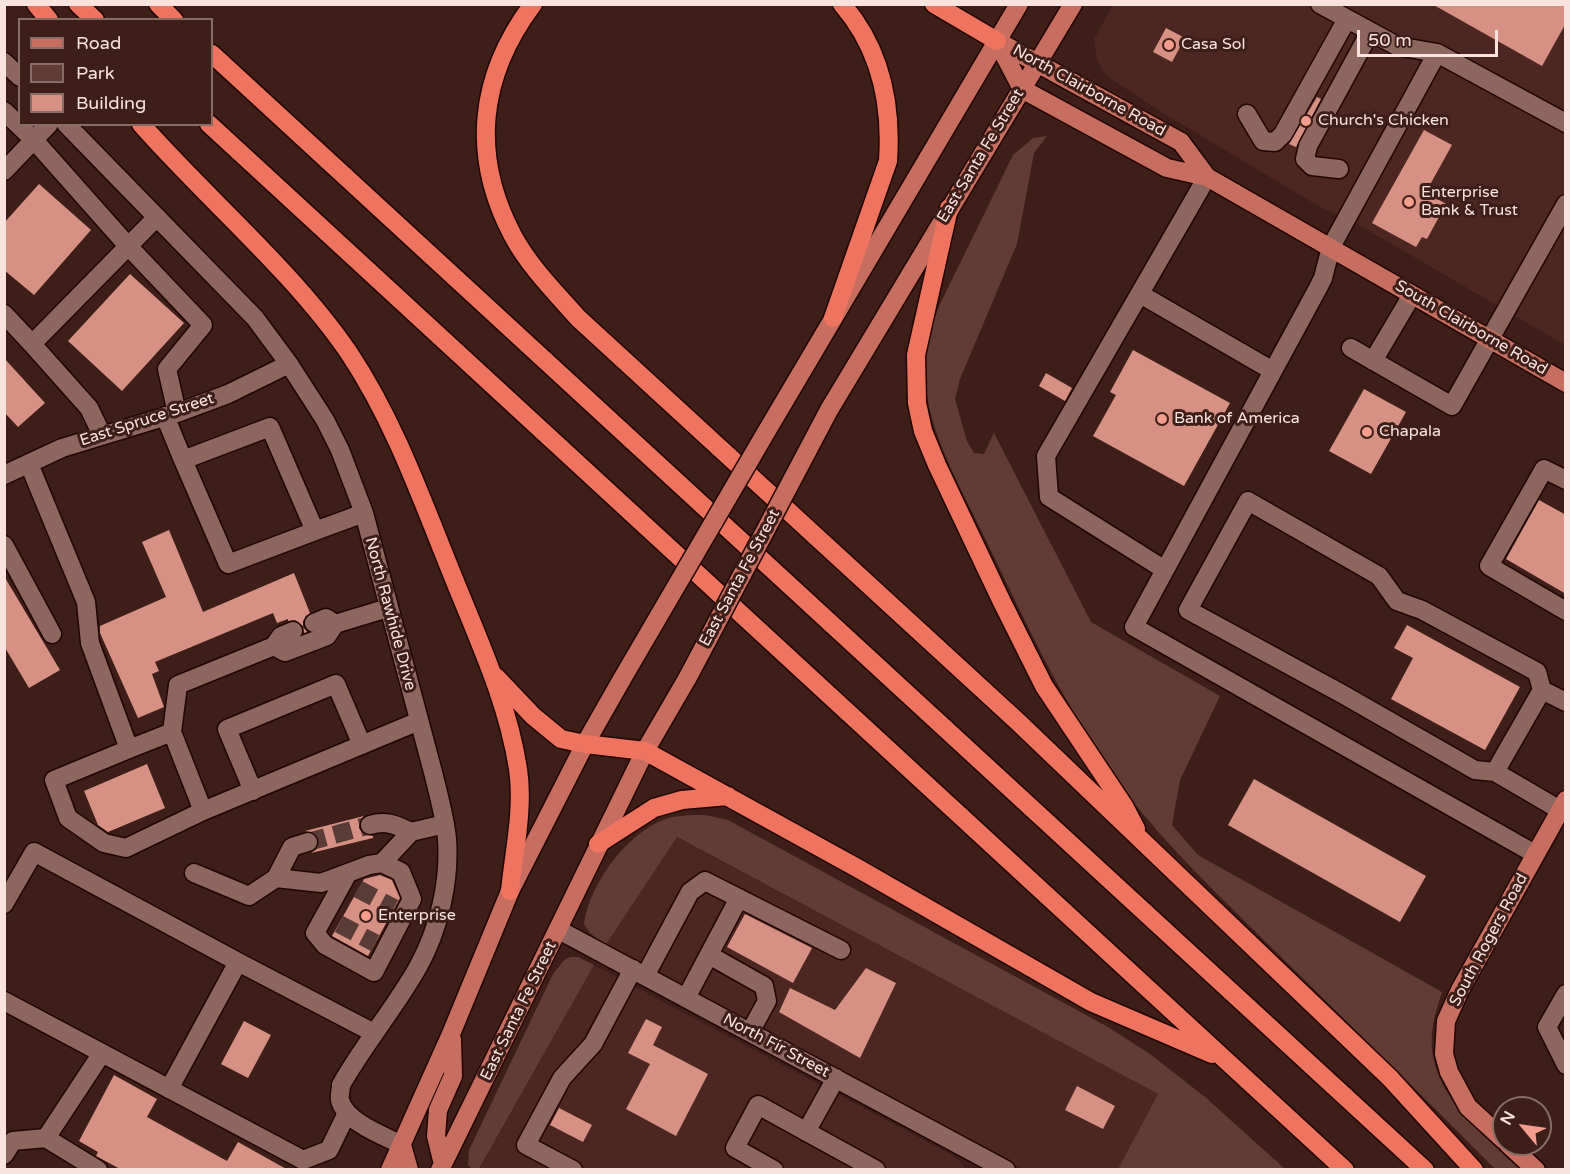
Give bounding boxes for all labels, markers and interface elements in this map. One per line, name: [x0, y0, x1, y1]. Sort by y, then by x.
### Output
legend: [18, 18, 213, 126]
scale bar: [1360, 18, 1501, 56]
text: 50 m: [1368, 29, 1412, 51]
text: Road: [76, 32, 121, 54]
place label: Casa Sol: [1181, 35, 1246, 55]
marker: Casa Sol: [1162, 38, 1176, 52]
street label: North Clairborne Road: [1009, 41, 1169, 141]
text: Park: [76, 62, 114, 84]
street label: East Santa Fe Street: [933, 86, 1029, 226]
text: Building: [76, 92, 146, 114]
place label: Church's Chicken: [1318, 111, 1449, 131]
marker: Church's Chicken: [1299, 114, 1313, 128]
place label: Enterprise Bank & Trust: [1421, 183, 1518, 221]
marker: Enterprise Bank & Trust: [1402, 195, 1416, 209]
street label: South Clairborne Road: [1391, 277, 1551, 379]
street label: East Spruce Street: [77, 389, 217, 451]
place label: Bank of America: [1174, 409, 1300, 429]
marker: Bank of America: [1155, 412, 1169, 426]
place label: Chapala: [1379, 422, 1441, 442]
marker: Chapala: [1360, 425, 1374, 439]
street label: East Santa Fe Street: [696, 506, 784, 650]
street label: North Rawhide Drive: [360, 535, 420, 693]
street label: South Rogers Road: [1446, 870, 1532, 1010]
place label: Enterprise: [378, 906, 456, 926]
marker: Enterprise: [359, 909, 373, 923]
street label: East Santa Fe Street: [477, 938, 561, 1084]
street label: North Fir Street: [719, 1010, 833, 1082]
north arrow: [1492, 1096, 1552, 1156]
text: N: [1496, 1108, 1520, 1129]

